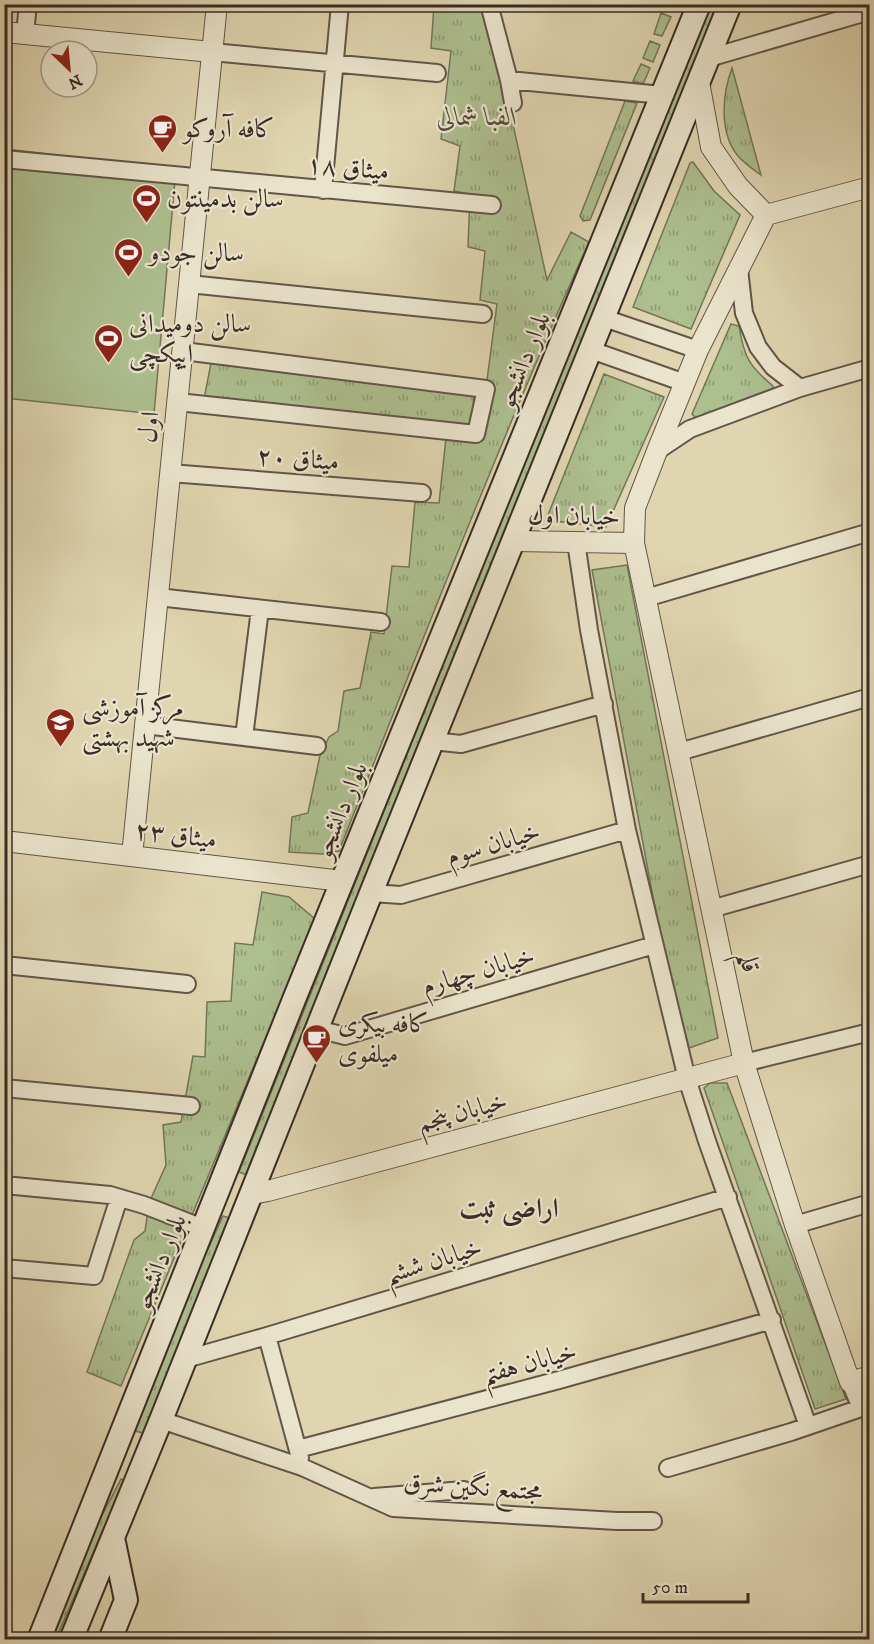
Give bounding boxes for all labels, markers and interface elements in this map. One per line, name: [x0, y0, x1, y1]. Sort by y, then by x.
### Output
north arrow: [39, 39, 99, 99]
text: N: [65, 70, 85, 93]
park label: الفبا شمالی: [437, 101, 517, 134]
cafe icon: کافه آروکو: [146, 112, 178, 154]
place label: کافه آروکو: [180, 113, 275, 146]
street label: میثاق ۱۸: [305, 148, 390, 189]
sports icon: سالن بدمینتون: [130, 182, 162, 224]
place label: سالن بدمینتون: [167, 183, 284, 216]
sports icon: سالن جودو: [112, 236, 144, 278]
place label: سالن جودو: [146, 237, 244, 270]
street label: بلوار دانشجو: [489, 307, 559, 417]
place label: سالن دومیدانی ایپکچی: [129, 308, 251, 371]
sports icon: سالن دومیدانی ایپکچی: [92, 322, 124, 364]
street label: اول: [131, 409, 168, 445]
street label: میثاق ۲۰: [256, 440, 340, 479]
street label: خیابان اول: [527, 499, 620, 534]
place label: مرکز آموزشی شهید بهشتی: [82, 692, 184, 756]
school or university icon: مرکز آموزشی شهید بهشتی: [45, 706, 77, 748]
street label: بلوار دانشجو: [306, 757, 376, 867]
street label: میثاق ۲۳: [133, 814, 219, 857]
street label: خیابان سوم: [443, 815, 546, 878]
street label: خیابان چهارم: [418, 940, 540, 1008]
street label: قلم: [722, 949, 767, 977]
place label: کافه بیکری میلفوی: [338, 1008, 429, 1071]
cafe icon: کافه بیکری میلفوی: [301, 1022, 333, 1064]
street label: خیابان پنجم: [414, 1085, 513, 1147]
district label: اراضی ثبت: [459, 1192, 559, 1227]
street label: بلوار دانشجو: [125, 1209, 195, 1319]
street label: خیابان ششم: [381, 1231, 488, 1299]
street label: خیابان هفتم: [478, 1335, 582, 1400]
street label: مجتمع نگین شرق: [402, 1465, 544, 1515]
scale bar: [643, 1566, 748, 1604]
text: 50 m: [652, 1577, 688, 1599]

